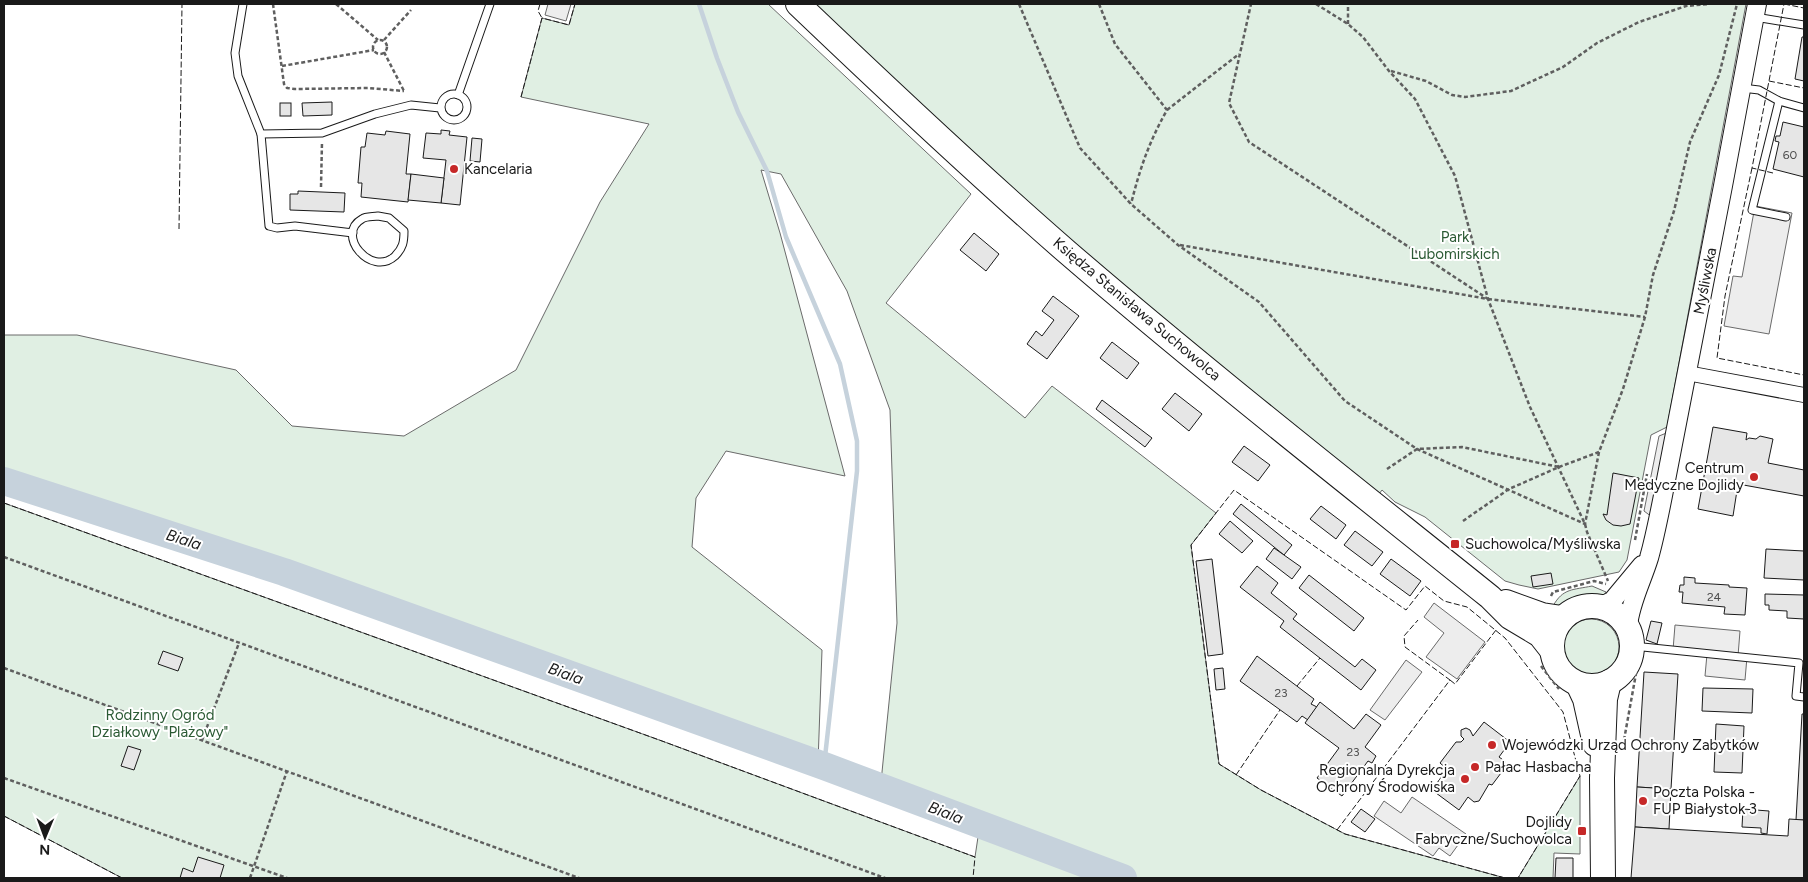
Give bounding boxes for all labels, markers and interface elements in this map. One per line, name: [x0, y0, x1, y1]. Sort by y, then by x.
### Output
house number: 60: [1783, 148, 1798, 162]
place label: Kancelaria: [464, 160, 533, 178]
marker: Kancelaria: [448, 163, 460, 175]
park label: Park Lubomirskich: [1410, 228, 1500, 263]
street label: Księdza Stanisława Suchowolca: [1050, 234, 1224, 384]
street label: Myśliwska: [1690, 246, 1720, 316]
place label: Centrum Medyczne Dojlidy: [1624, 459, 1744, 494]
marker: Centrum Medyczne Dojlidy: [1748, 471, 1760, 483]
water label: Biala: [164, 525, 204, 554]
place label: Suchowolca/Myśliwska: [1465, 535, 1621, 553]
marker: Suchowolca/Myśliwska: [1449, 538, 1461, 550]
house number: 24: [1707, 590, 1722, 604]
water label: Biala: [546, 658, 586, 689]
house number: 23: [1274, 686, 1288, 700]
park label: Rodzinny Ogród Działkowy "Plażowy": [92, 706, 228, 741]
place label: Wojewódzki Urząd Ochrony Zabytków: [1502, 736, 1759, 754]
marker: Wojewódzki Urząd Ochrony Zabytków: [1486, 739, 1498, 751]
house number: 23: [1346, 745, 1360, 759]
place label: Pałac Hasbacha: [1485, 758, 1591, 776]
place label: Regionalna Dyrekcja Ochrony Środowiska: [1316, 761, 1455, 796]
marker: Pałac Hasbacha: [1469, 761, 1481, 773]
marker: Regionalna Dyrekcja Ochrony Środowiska: [1459, 773, 1471, 785]
place label: Poczta Polska - FUP Białystok 3: [1653, 783, 1757, 818]
marker: Poczta Polska - FUP Białystok 3: [1637, 795, 1649, 807]
water label: Biala: [926, 797, 966, 828]
north arrow: [20, 812, 70, 862]
place label: Dojlidy Fabryczne/Suchowolca: [1415, 813, 1572, 848]
marker: Dojlidy Fabryczne/Suchowolca: [1576, 825, 1588, 837]
text: N: [39, 841, 50, 858]

